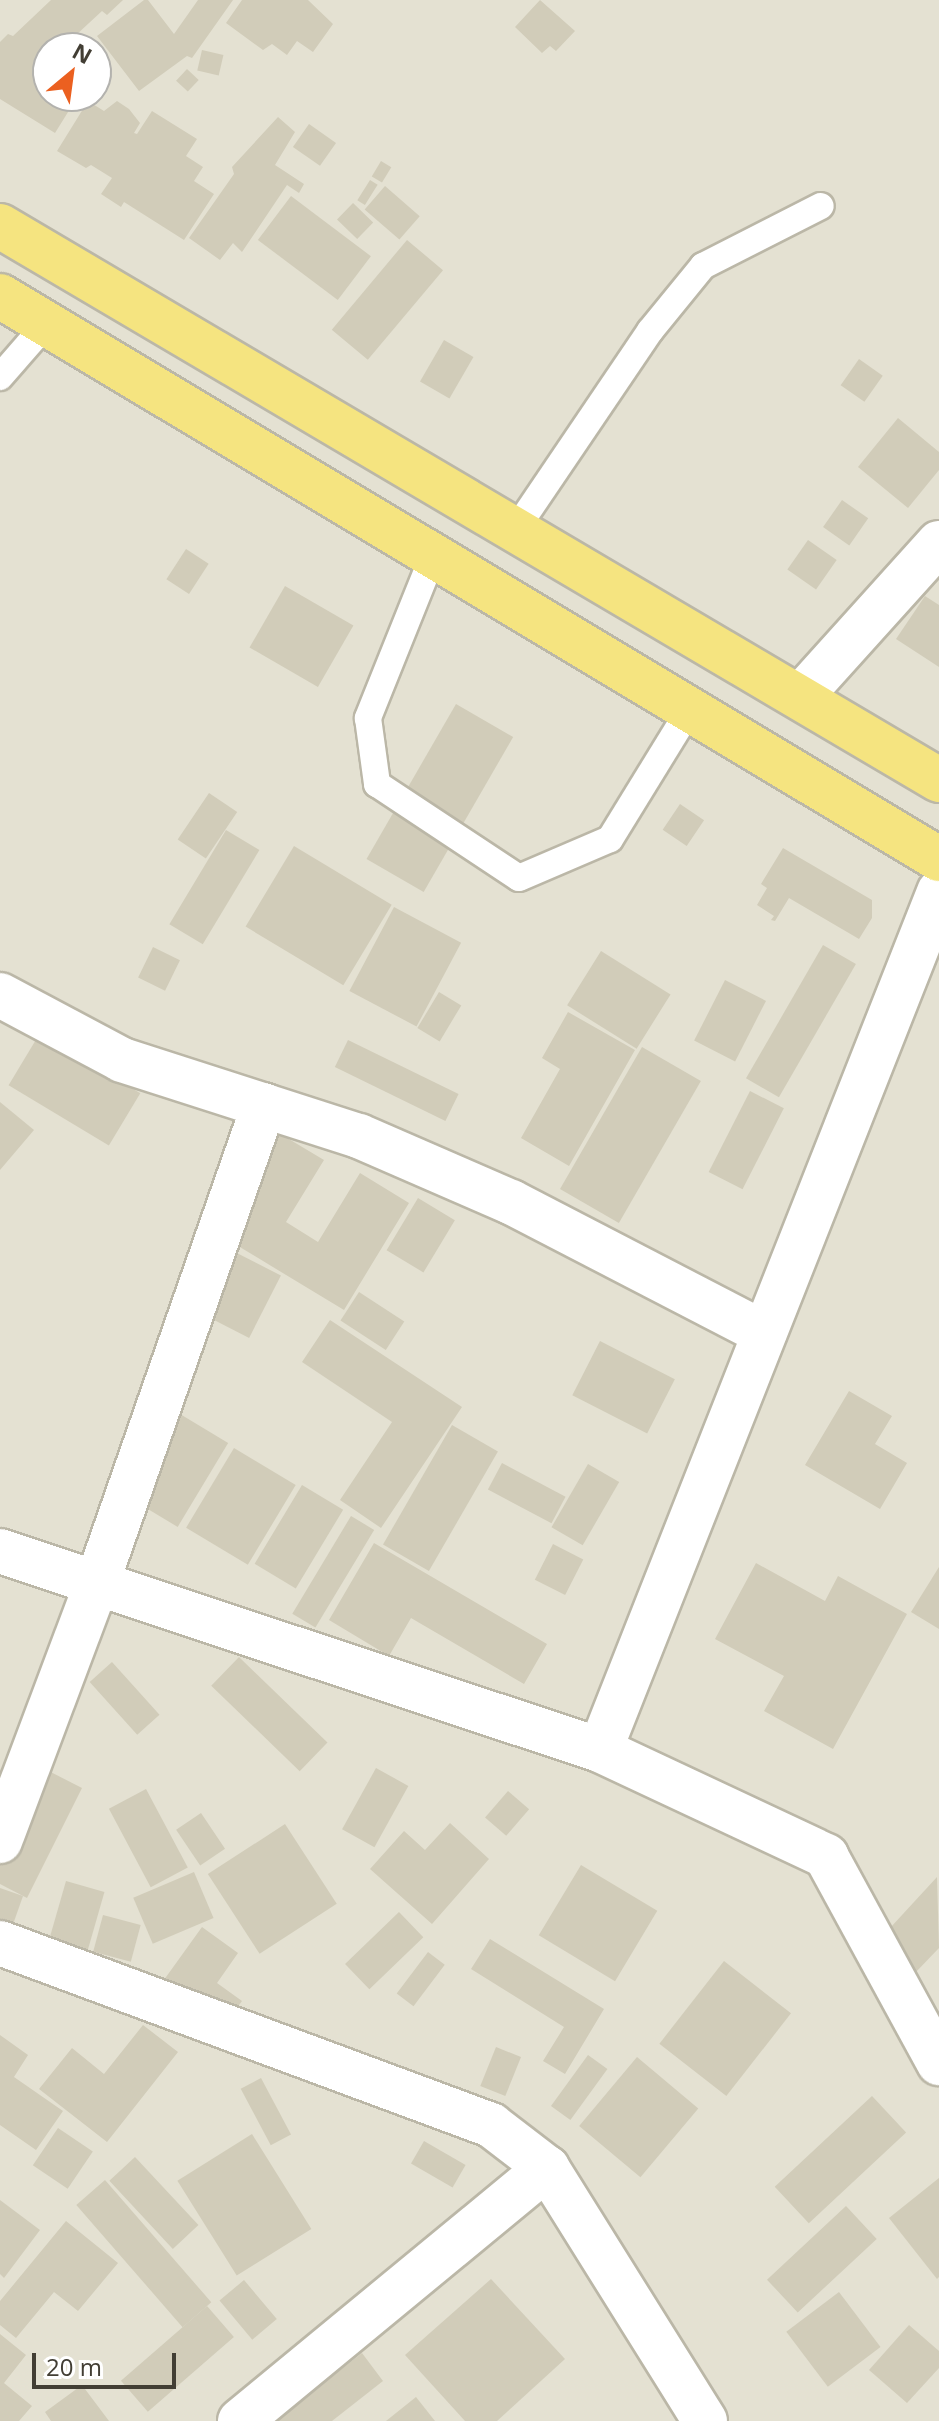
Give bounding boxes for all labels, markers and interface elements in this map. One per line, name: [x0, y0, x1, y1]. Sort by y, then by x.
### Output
north arrow: [32, 32, 112, 112]
text: N: [68, 35, 98, 70]
scale bar: [36, 2337, 180, 2387]
text: 20 m: [46, 2350, 102, 2383]

